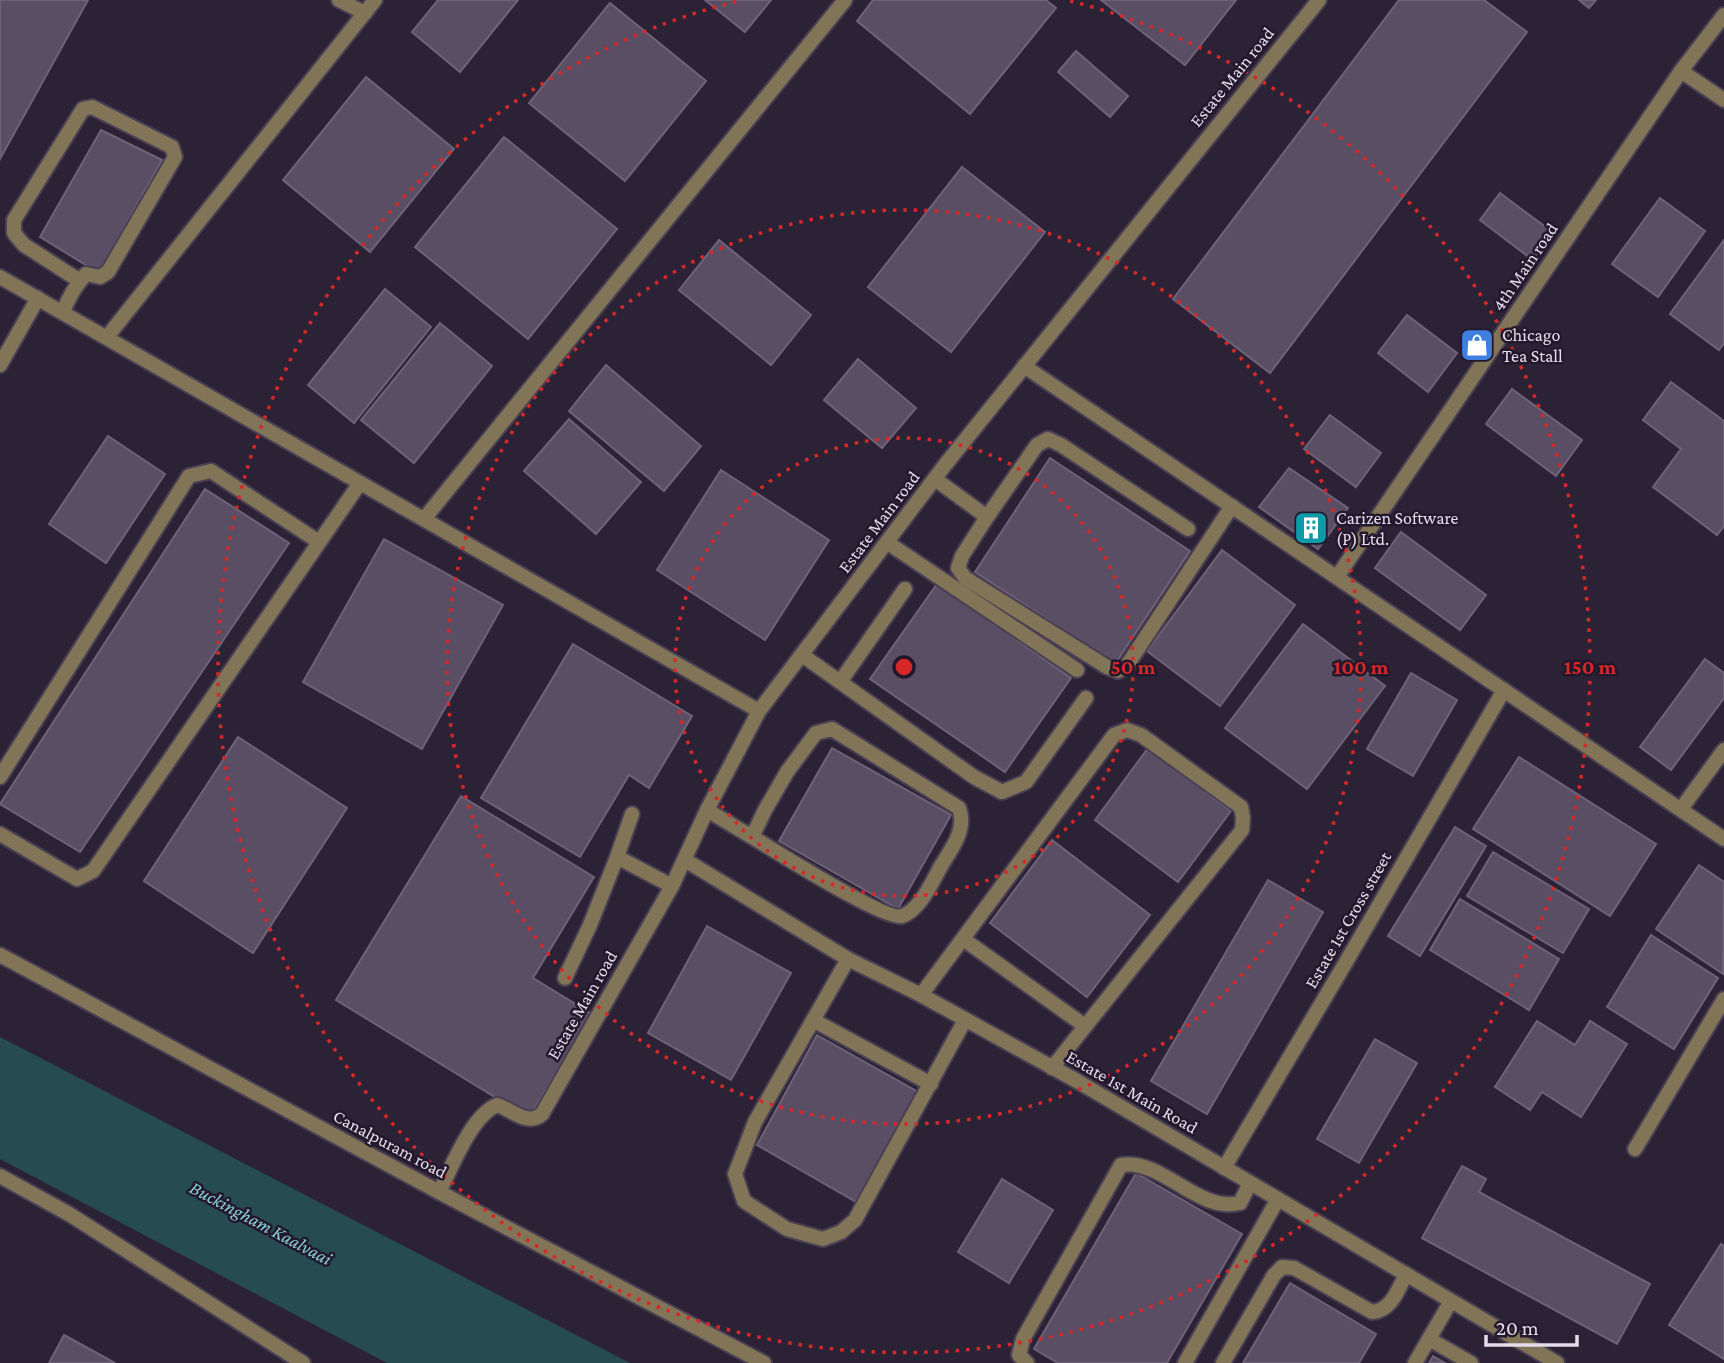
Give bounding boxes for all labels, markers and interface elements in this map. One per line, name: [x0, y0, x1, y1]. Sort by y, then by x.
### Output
street label: Estate Main road: [1186, 23, 1278, 131]
street label: 4th Main road: [1488, 219, 1562, 315]
place label: Chicago Tea Stall: [1502, 325, 1563, 366]
shop icon: Chicago Tea Stall: [1458, 326, 1496, 364]
street label: Estate Main road: [834, 467, 924, 577]
place label: Carizen Software (P) Ltd.: [1336, 508, 1459, 550]
building icon: Carizen Software (P) Ltd.: [1292, 509, 1330, 547]
centre of rings: [892, 655, 916, 679]
text: 50 m: [1111, 655, 1156, 679]
text: 100 m: [1333, 655, 1389, 679]
text: 150 m: [1564, 655, 1617, 679]
street label: Estate 1st Cross street: [1301, 847, 1396, 992]
street label: Estate Main road: [543, 947, 621, 1063]
street label: Estate 1st Main Road: [1063, 1046, 1202, 1138]
street label: Canalpuram road: [330, 1106, 451, 1183]
water label: Buckingham Kaalvaai: [186, 1177, 336, 1270]
scale bar: [1486, 1304, 1577, 1348]
text: 20 m: [1496, 1316, 1539, 1340]

